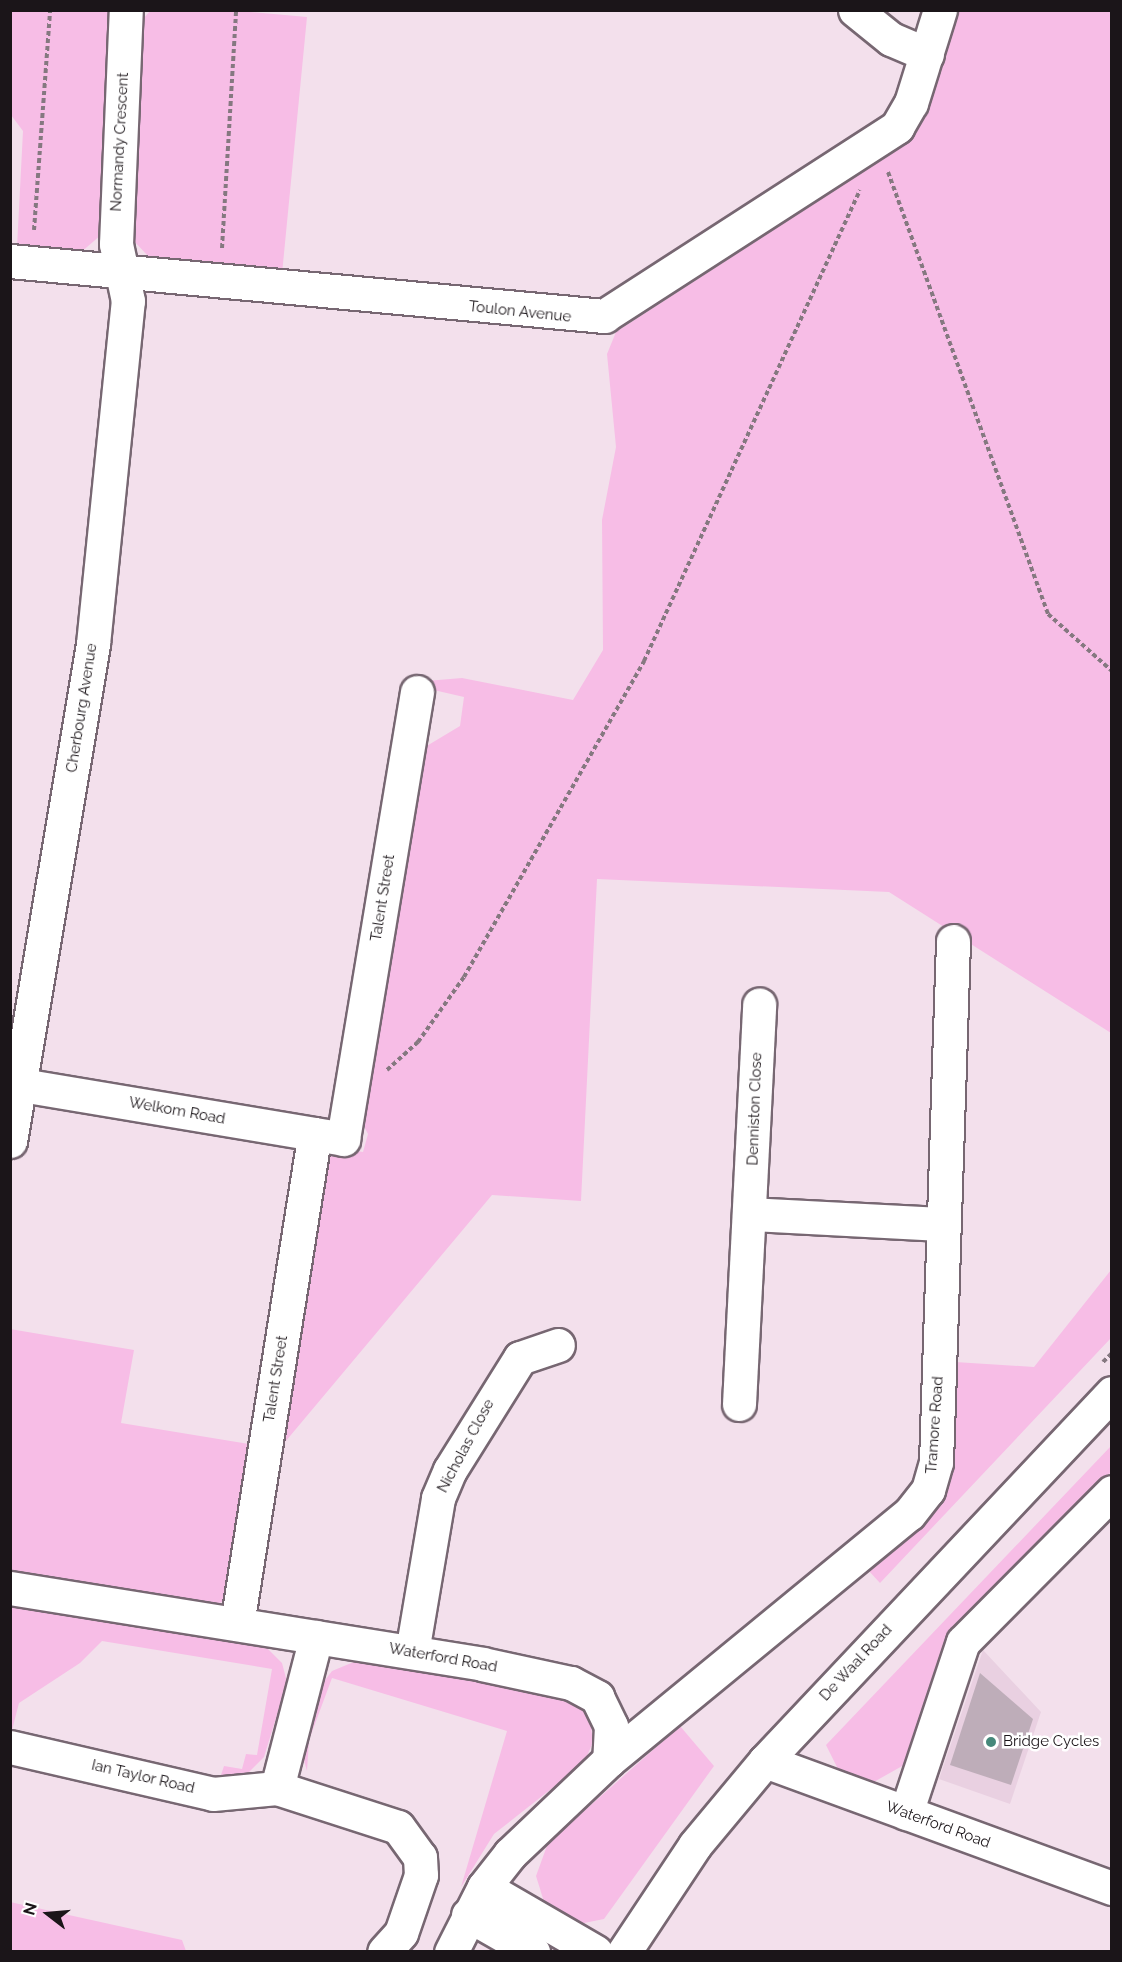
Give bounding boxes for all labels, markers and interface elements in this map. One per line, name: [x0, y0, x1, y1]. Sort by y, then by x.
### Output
street label: Normandy Crescent: [107, 72, 133, 212]
street label: Toulon Avenue: [468, 298, 572, 326]
street label: Cherbourg Avenue: [63, 642, 101, 774]
street label: Talent Street: [367, 853, 399, 943]
street label: Denniston Close: [744, 1052, 766, 1166]
street label: Welkom Road: [127, 1094, 227, 1128]
street label: Talent Street: [260, 1334, 292, 1424]
street label: Tramore Road: [923, 1376, 947, 1474]
street label: Nicholas Close: [434, 1396, 498, 1496]
street label: De Waal Road: [816, 1621, 896, 1705]
street label: Waterford Road: [387, 1640, 499, 1676]
place label: Bridge Cycles: [1003, 1733, 1099, 1751]
marker: Bridge Cycles: [984, 1735, 998, 1749]
street label: Ian Taylor Road: [89, 1756, 197, 1798]
street label: Waterford Road: [883, 1798, 993, 1852]
north arrow: [18, 1884, 78, 1944]
text: N: [19, 1900, 41, 1917]

